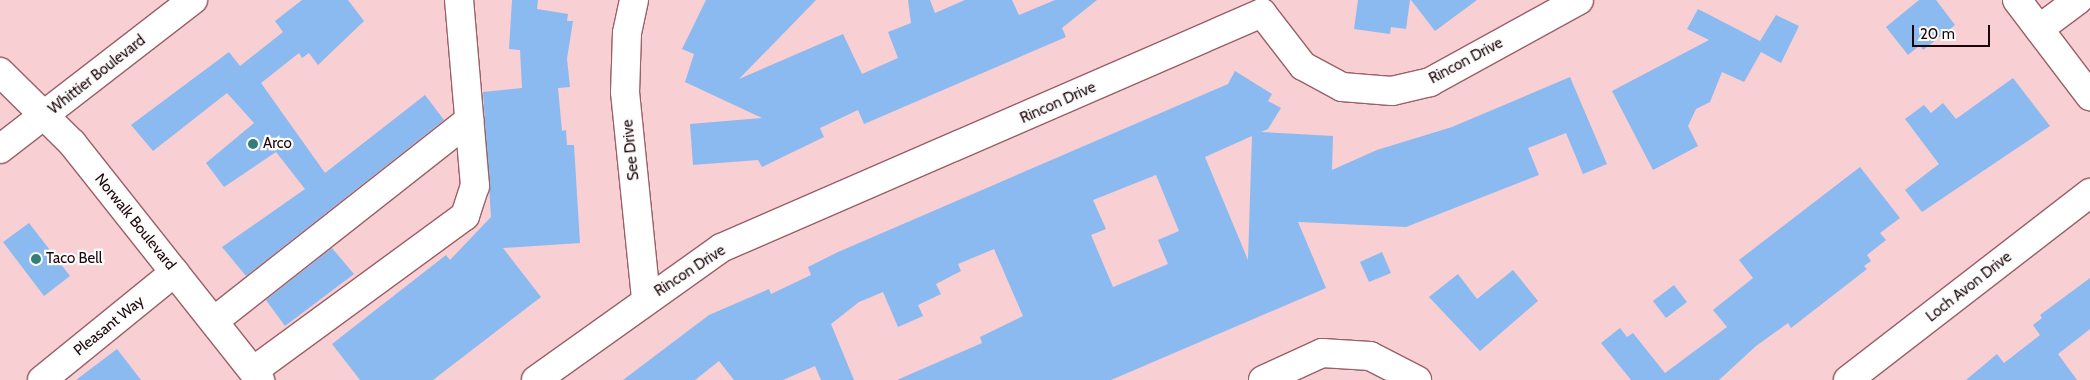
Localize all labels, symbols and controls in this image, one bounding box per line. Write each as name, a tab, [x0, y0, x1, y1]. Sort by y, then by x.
scale bar	[1915, 15, 1992, 47]
text: 20 m	[1920, 25, 1955, 43]
street label: Whittier Boulevard	[45, 32, 149, 118]
street label: Rincon Drive	[1426, 34, 1506, 88]
street label: Rincon Drive	[1017, 78, 1099, 128]
street label: See Drive	[619, 119, 643, 181]
place label: Arco	[263, 135, 292, 153]
marker: Arco	[247, 138, 259, 150]
street label: Norwalk Boulevard	[91, 170, 179, 274]
street label: Rincon Drive	[651, 241, 729, 301]
street label: Loch Avon Drive	[1923, 248, 2015, 326]
place label: Taco Bell	[46, 250, 102, 268]
marker: Taco Bell	[30, 253, 42, 265]
street label: Pleasant Way	[70, 292, 148, 360]

